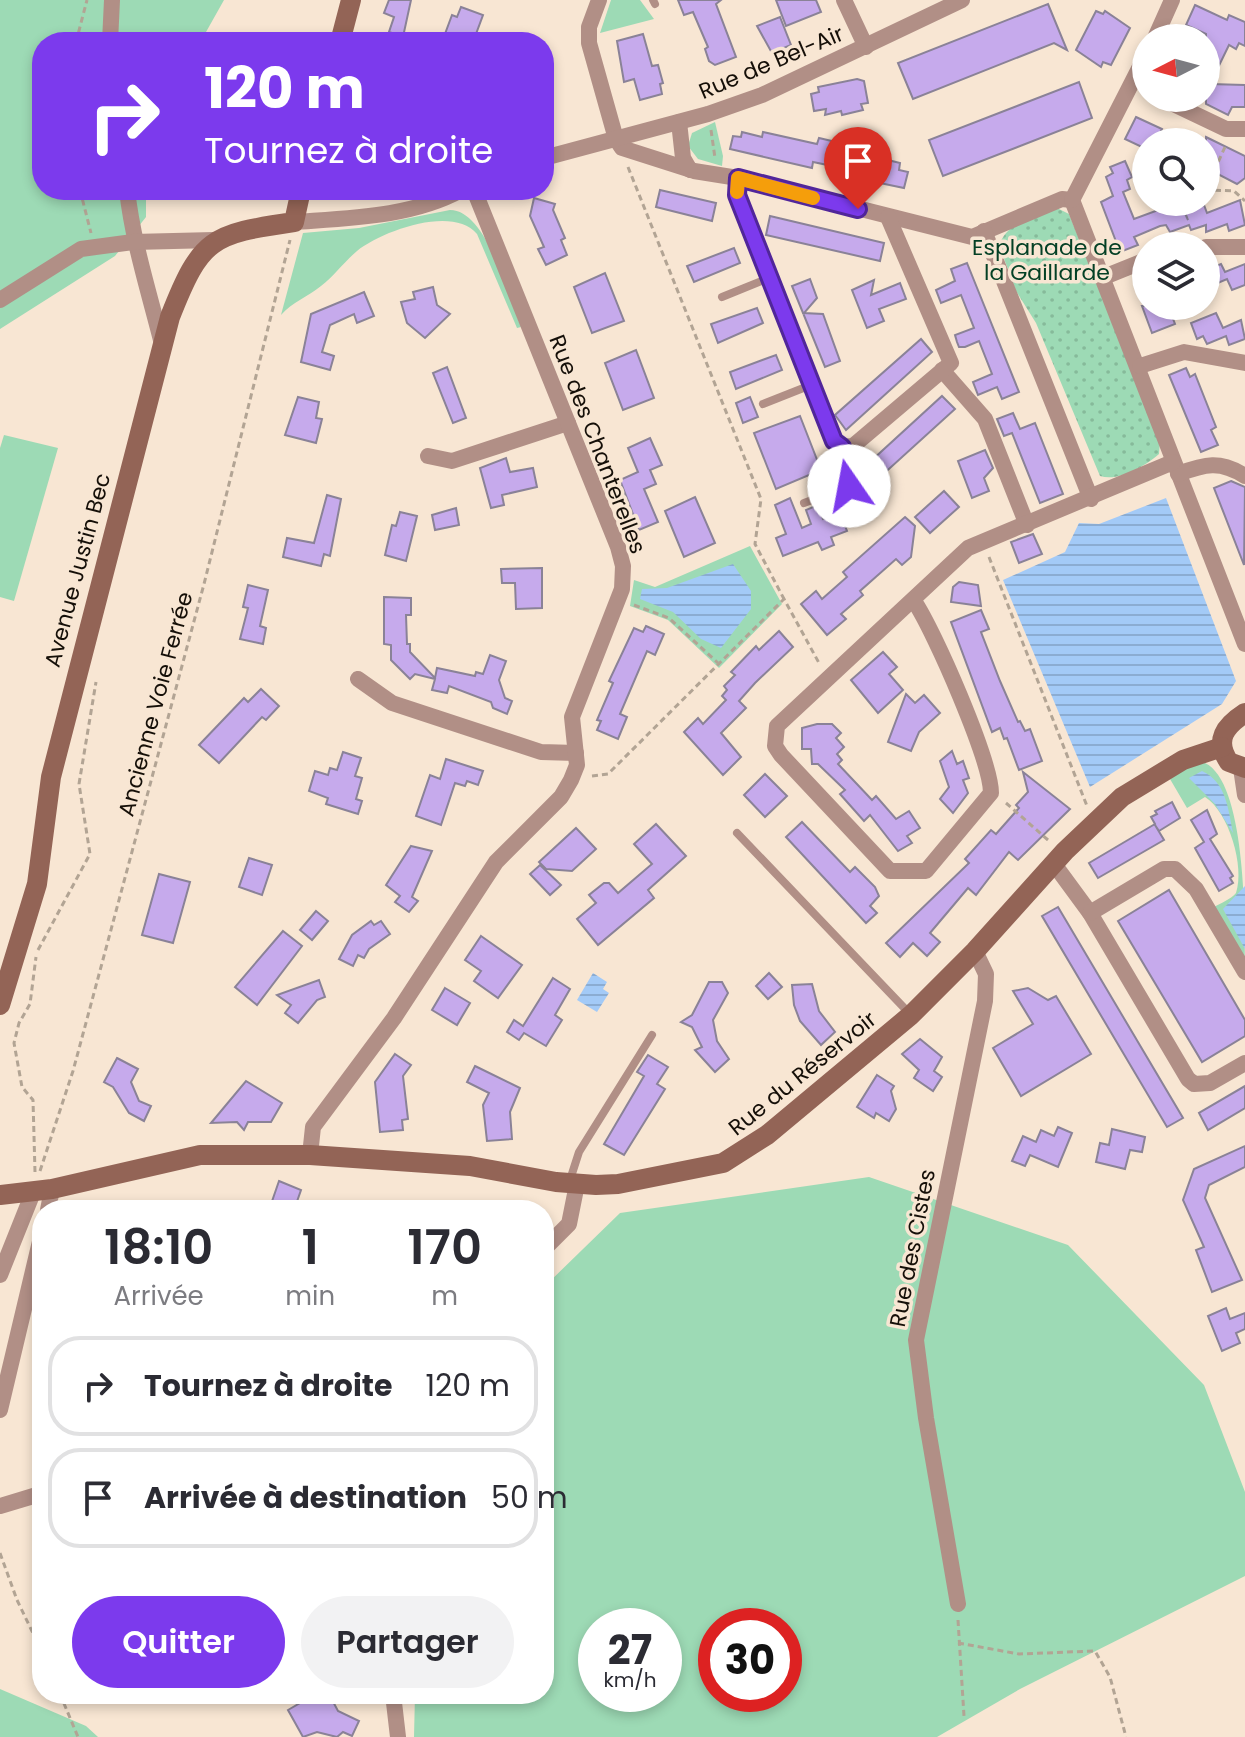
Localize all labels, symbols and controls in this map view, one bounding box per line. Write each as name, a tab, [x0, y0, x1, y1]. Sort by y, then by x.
street label: Rue de Bel-Air	[694, 18, 848, 107]
north arrow	[1132, 24, 1220, 112]
map controls	[1132, 24, 1220, 320]
text: 120 m	[204, 49, 365, 128]
icon: right	[72, 64, 176, 168]
text: Tournez à droite	[204, 125, 493, 176]
pin	[824, 127, 892, 209]
button: search	[1132, 128, 1220, 216]
icon: arrive	[836, 139, 880, 183]
park label: Esplanade de la Gaillarde	[972, 232, 1122, 288]
button: layers	[1132, 232, 1220, 320]
street label: Rue des Chanterelles	[541, 330, 654, 558]
position arrow	[807, 444, 891, 528]
street label: Avenue Justin Bec	[37, 470, 118, 671]
street label: Ancienne Voie Ferrée	[111, 588, 200, 820]
street label: Rue du Réservoir	[722, 1004, 883, 1143]
street label: Rue des Cistes	[882, 1167, 943, 1330]
text: 18:10	[104, 1214, 213, 1281]
text: 1	[302, 1214, 319, 1281]
text: 170	[407, 1214, 482, 1281]
text: Arrivée	[114, 1278, 204, 1314]
text: min	[285, 1278, 335, 1314]
text: m	[431, 1278, 458, 1314]
icon: right	[76, 1364, 120, 1408]
text: Tournez à droite	[144, 1364, 392, 1407]
text: 120 m	[425, 1364, 510, 1407]
icon: arrive	[76, 1476, 120, 1520]
text: Arrivée à destination	[144, 1476, 467, 1519]
text: 50 m	[491, 1476, 568, 1519]
button: Quitter	[72, 1596, 285, 1688]
button: Partager	[301, 1596, 514, 1688]
speed limit sign: 30	[698, 1608, 802, 1712]
text: 27	[608, 1622, 652, 1678]
text: km/h	[603, 1666, 657, 1694]

